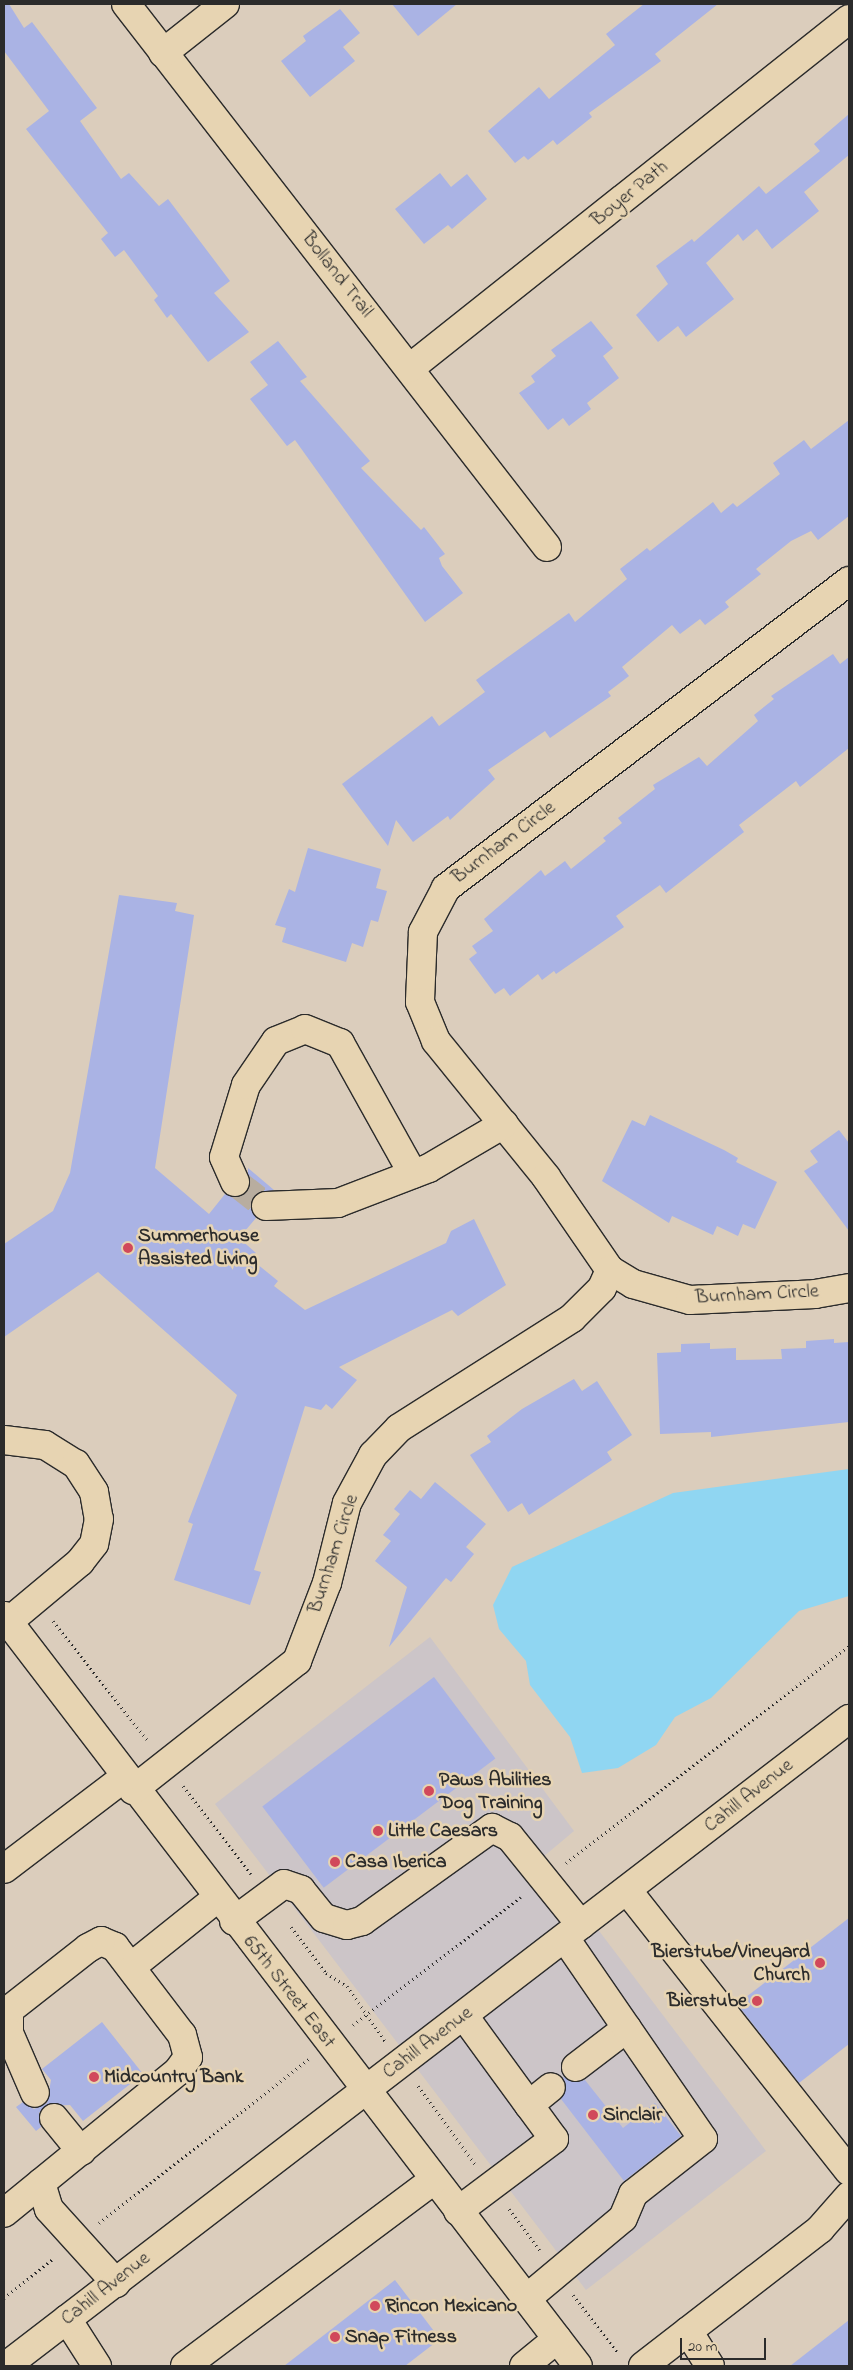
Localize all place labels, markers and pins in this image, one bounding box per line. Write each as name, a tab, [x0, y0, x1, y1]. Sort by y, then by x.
place label: Summerhouse Assisted Living	[138, 1224, 259, 1271]
marker: Summerhouse Assisted Living	[122, 1242, 134, 1254]
place label: Paws Abilities Dog Training	[439, 1768, 551, 1815]
marker: Paws Abilities Dog Training	[423, 1785, 435, 1797]
place label: Little Caesars	[388, 1819, 498, 1843]
marker: Little Caesars	[372, 1825, 384, 1837]
place label: Casa Iberica	[345, 1850, 446, 1874]
marker: Casa Iberica	[329, 1856, 341, 1868]
place label: Bierstube/Vineyard Church	[652, 1940, 810, 1987]
marker: Bierstube/Vineyard Church	[814, 1957, 826, 1969]
place label: Bierstube	[667, 1989, 747, 2013]
marker: Bierstube	[751, 1995, 763, 2007]
place label: Midcountry Bank	[104, 2065, 243, 2089]
marker: Midcountry Bank	[88, 2071, 100, 2083]
place label: Sinclair	[603, 2103, 662, 2127]
marker: Sinclair	[587, 2109, 599, 2121]
place label: Rincon Mexicano	[385, 2294, 517, 2318]
marker: Rincon Mexicano	[369, 2300, 381, 2312]
place label: Snap Fitness	[345, 2325, 457, 2349]
marker: Snap Fitness	[329, 2331, 341, 2343]

